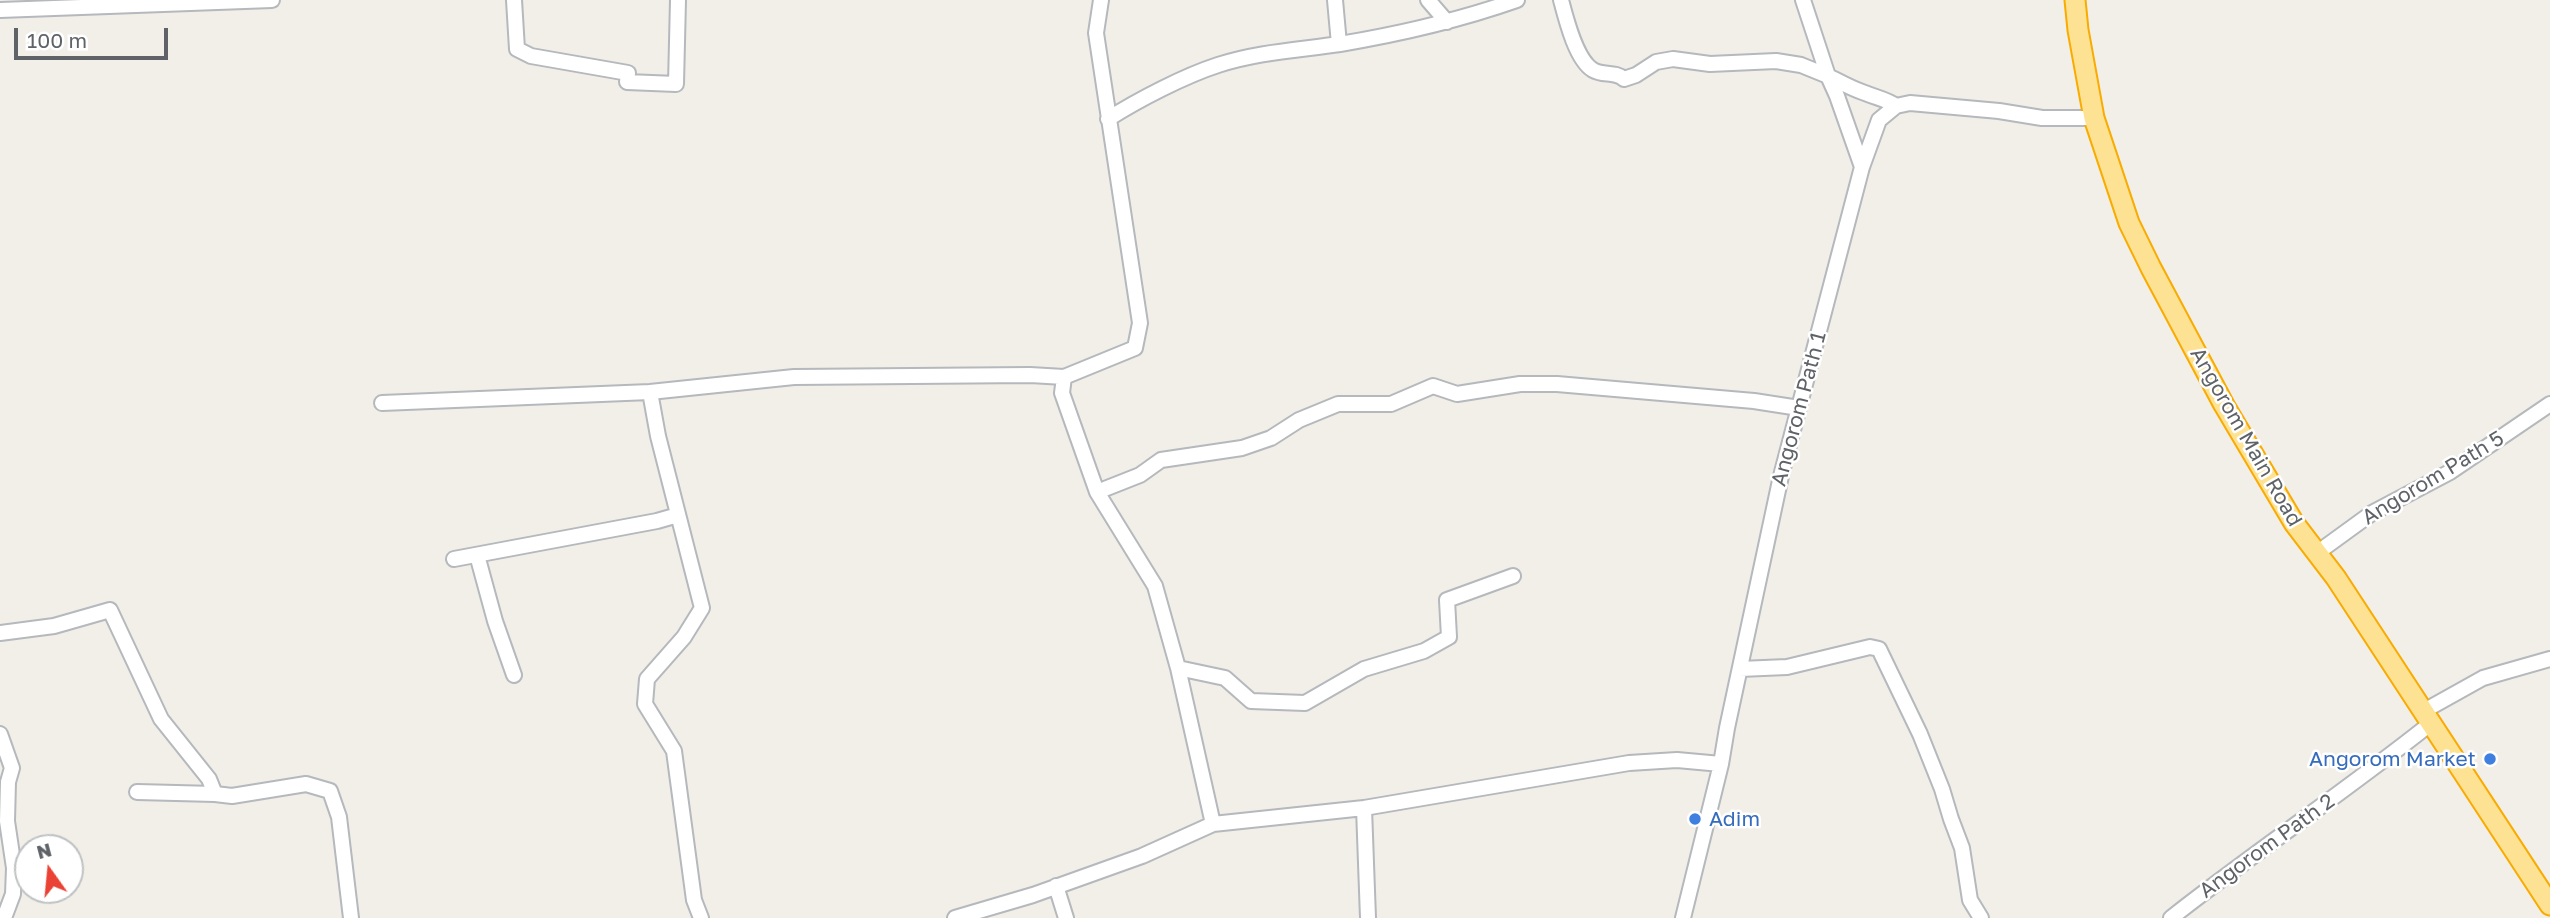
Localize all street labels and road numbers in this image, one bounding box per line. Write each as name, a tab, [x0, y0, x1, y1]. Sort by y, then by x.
street label: Angorom Path 1	[1766, 329, 1832, 489]
street label: Angorom Main Road	[2185, 343, 2307, 531]
street label: Angorom Path 5	[2358, 426, 2508, 530]
street label: Angorom Path 2	[2195, 789, 2339, 903]

